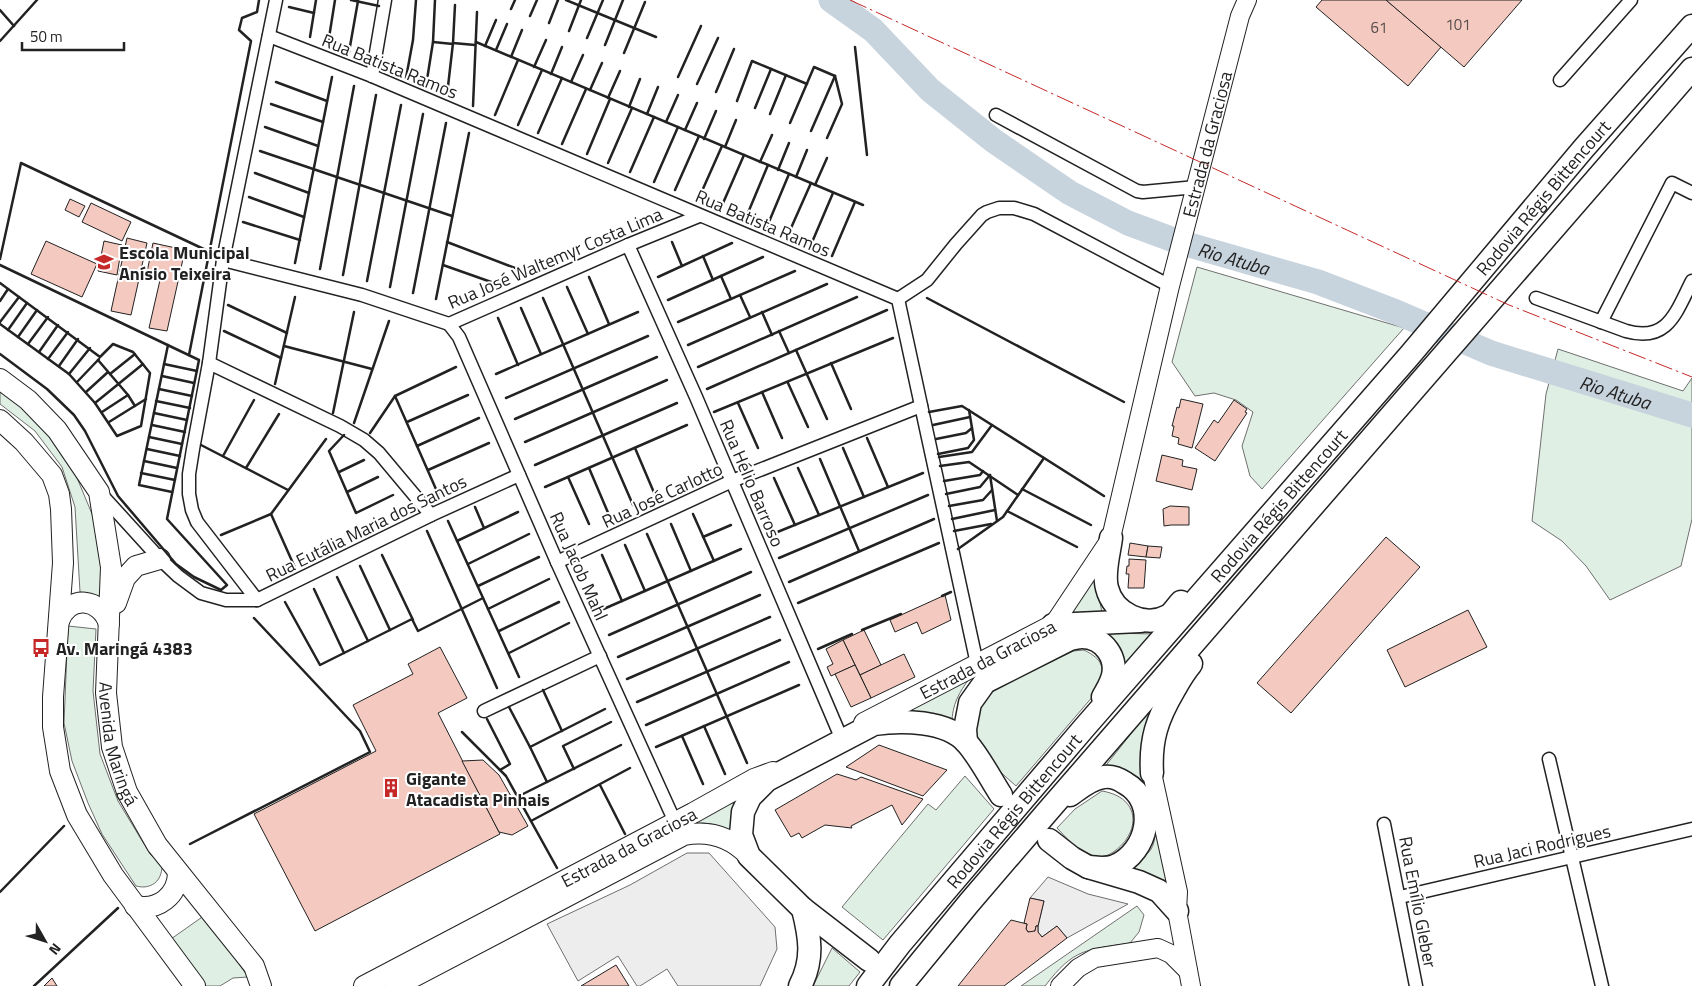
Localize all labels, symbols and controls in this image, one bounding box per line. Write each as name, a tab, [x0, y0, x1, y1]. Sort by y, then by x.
house number: 101	[1445, 13, 1471, 36]
house number: 61	[1371, 16, 1387, 39]
scale bar	[22, 20, 125, 52]
text: 50 m	[30, 25, 63, 48]
street label: Rua Batista Ramos	[318, 26, 462, 106]
street label: Estrada da Graciosa	[1175, 68, 1239, 220]
street label: Rodovia Régis Bittencourt	[1469, 113, 1617, 281]
street label: Rua Batista Ramos	[691, 182, 835, 264]
street label: Rua José Waltemyr Costa Lima	[443, 200, 667, 316]
water label: Rio Atuba	[1195, 234, 1274, 282]
place label: Escola Municipal Anísio Teixeira	[119, 239, 250, 287]
school or university icon: Escola Municipal Anísio Teixeira	[93, 251, 115, 273]
water label: Rio Atuba	[1576, 367, 1656, 416]
street label: Rua Hélio Barroso	[713, 415, 791, 551]
street label: Rodovia Régis Bittencourt	[1204, 422, 1354, 588]
street label: Rua José Carlotto	[597, 455, 727, 535]
street label: Rua Eutália Maria dos Santos	[261, 468, 471, 588]
street label: Rua Jacob Mahl	[543, 507, 615, 625]
street label: Estrada da Graciosa	[915, 612, 1060, 706]
place label: Av. Maringá 4383	[56, 635, 193, 662]
bus stop icon: Av. Maringá 4383	[30, 637, 52, 659]
street label: Avenida Maringá	[93, 682, 146, 811]
street label: Rodovia Régis Bittencourt	[940, 727, 1088, 894]
place label: Gigante Atacadista Pinhais	[406, 765, 550, 813]
building icon: Gigante Atacadista Pinhais	[380, 777, 402, 799]
street label: Estrada da Graciosa	[556, 800, 701, 894]
street label: Rua Jaci Rodrigues	[1471, 817, 1613, 875]
street label: Rua Emílio Gleber	[1392, 834, 1444, 970]
north arrow	[20, 916, 70, 966]
text: N	[44, 939, 67, 960]

